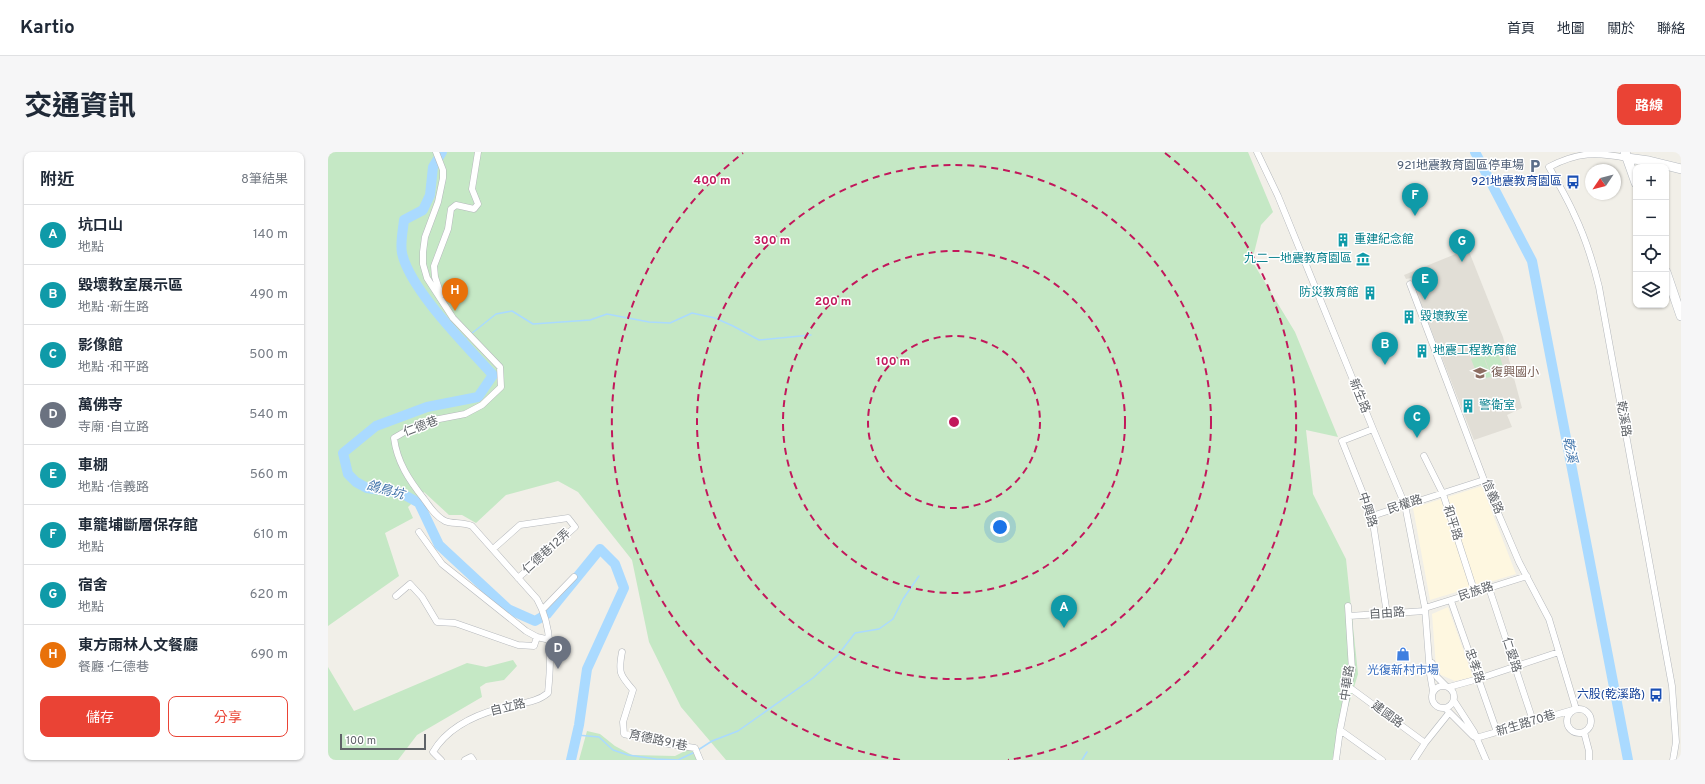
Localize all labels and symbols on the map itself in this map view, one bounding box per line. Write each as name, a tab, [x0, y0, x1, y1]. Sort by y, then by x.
place label: 921地震教育園區停車場	[1397, 158, 1524, 174]
parking icon: 921地震教育園區停車場	[1527, 158, 1543, 174]
north arrow	[1585, 164, 1621, 200]
text: 400 m	[693, 173, 731, 189]
place label: 921地震教育園區	[1471, 174, 1562, 190]
bus stop icon: 921地震教育園區	[1565, 174, 1581, 190]
pin: F	[1402, 183, 1428, 216]
pin: G	[1449, 229, 1475, 262]
building icon: 重建紀念館	[1335, 232, 1351, 248]
place label: 重建紀念館	[1354, 232, 1414, 248]
text: 300 m	[754, 233, 790, 249]
place label: 九二一地震教育園區	[1244, 251, 1352, 267]
museum icon: 九二一地震教育園區	[1355, 251, 1371, 267]
pin: E	[1412, 267, 1438, 300]
pin: H	[442, 278, 468, 311]
place label: 防災教育館	[1299, 285, 1359, 301]
building icon: 防災教育館	[1362, 285, 1378, 301]
text: 200 m	[815, 294, 851, 310]
building icon: 毀壞教室	[1401, 309, 1417, 325]
place label: 毀壞教室	[1420, 309, 1468, 325]
pin: B	[1372, 332, 1398, 365]
building icon: 地震工程教育館	[1414, 343, 1430, 359]
place label: 地震工程教育館	[1433, 343, 1517, 359]
text: 100 m	[876, 354, 910, 370]
school or university icon: 復興國小	[1472, 365, 1488, 381]
place label: 復興國小	[1491, 365, 1539, 381]
street label: 新生路	[1345, 376, 1373, 416]
building icon: 警衛室	[1460, 398, 1476, 414]
place label: 警衛室	[1479, 398, 1515, 414]
street label: 乾溪路	[1612, 400, 1634, 438]
pin: C	[1404, 405, 1430, 438]
street label: 仁德巷	[401, 413, 441, 441]
centre of rings	[947, 415, 961, 429]
water label: 乾溪	[1559, 436, 1580, 466]
water label: 鴿鳥坑	[364, 477, 408, 504]
street label: 信義路	[1478, 477, 1506, 517]
street label: 中興路	[1354, 490, 1380, 530]
street label: 民權路	[1385, 492, 1425, 518]
street label: 和平路	[1439, 503, 1465, 543]
your location	[990, 517, 1010, 537]
street label: 仁德巷12弄	[519, 526, 575, 578]
street label: 民族路	[1456, 579, 1496, 605]
pin: A	[1051, 595, 1077, 628]
street label: 自由路	[1368, 605, 1406, 623]
street label: 仁愛路	[1498, 635, 1524, 675]
pin: D	[545, 636, 571, 669]
shop icon: 光復新村市場	[1395, 646, 1411, 662]
street label: 忠孝路	[1461, 646, 1487, 686]
place label: 光復新村市場	[1367, 663, 1439, 679]
street label: 中華路	[1338, 664, 1358, 702]
place label: 六股(乾溪路)	[1577, 687, 1645, 703]
bus stop icon: 六股(乾溪路)	[1648, 687, 1664, 703]
street label: 自立路	[489, 696, 527, 720]
street label: 建國路	[1368, 698, 1406, 732]
street label: 新生路70巷	[1494, 707, 1558, 741]
street label: 育德路91巷	[627, 727, 689, 755]
scale bar	[340, 732, 426, 751]

